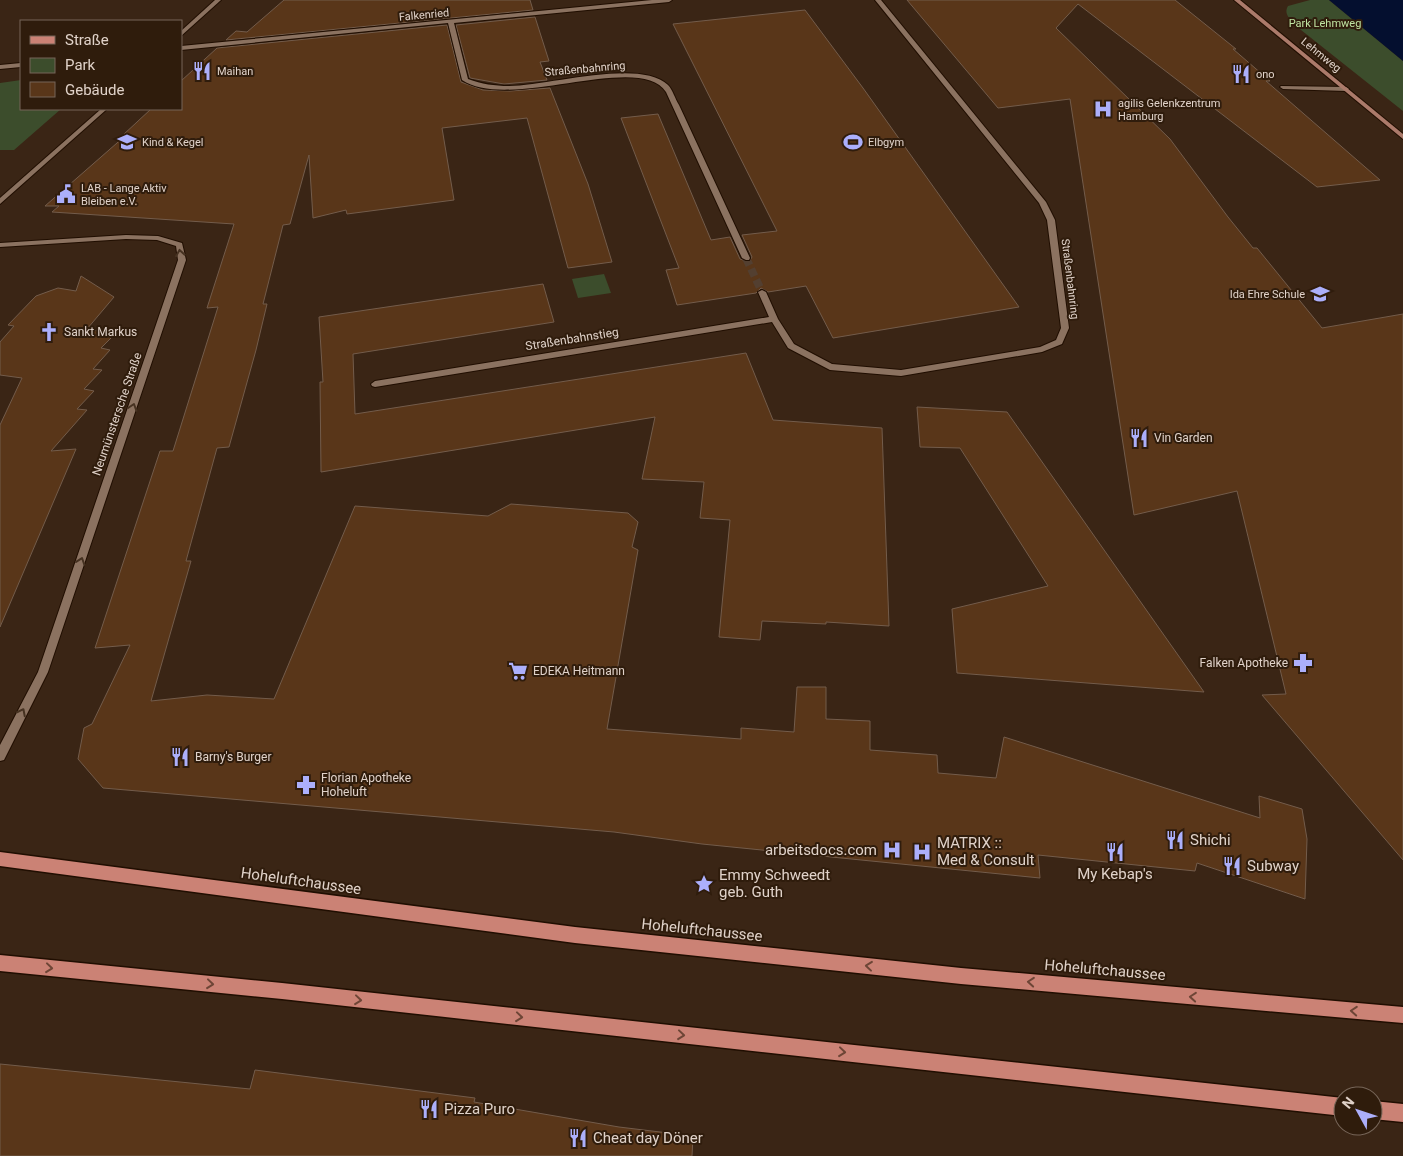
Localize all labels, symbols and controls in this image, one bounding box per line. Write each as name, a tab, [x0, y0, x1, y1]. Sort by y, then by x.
street label: Falkenried	[398, 6, 450, 24]
park label: Park Lehmweg	[1289, 17, 1361, 30]
legend	[20, 20, 182, 110]
text: Straße	[65, 31, 109, 49]
street label: Lehmweg	[1298, 35, 1344, 75]
text: Park	[65, 56, 96, 74]
street label: Straßenbahnring	[544, 59, 626, 79]
restaurant icon: Maihan	[191, 60, 213, 82]
restaurant icon: ono	[1230, 63, 1252, 85]
place label: Maihan	[217, 65, 253, 78]
place label: ono	[1256, 68, 1275, 81]
text: Gebäude	[65, 81, 124, 99]
place label: agilis Gelenkzentrum Hamburg	[1118, 97, 1220, 123]
hospital icon: agilis Gelenkzentrum Hamburg	[1092, 98, 1114, 120]
school or university icon: Kind & Kegel	[116, 131, 138, 153]
sports icon: Elbgym	[842, 131, 864, 153]
place label: Kind & Kegel	[142, 136, 203, 149]
place label: Elbgym	[868, 136, 904, 149]
place label: LAB - Lange Aktiv Bleiben e.V.	[81, 182, 167, 208]
public building icon: LAB - Lange Aktiv Bleiben e.V.	[55, 183, 77, 205]
street label: Straßenbahnring	[1059, 238, 1081, 320]
one-way arrow	[175, 248, 186, 256]
school or university icon: Ida Ehre Schule	[1309, 283, 1331, 305]
place label: Ida Ehre Schule	[1230, 288, 1305, 301]
church icon: Sankt Markus	[38, 321, 60, 343]
place label: Sankt Markus	[64, 325, 137, 339]
street label: Straßenbahnstieg	[524, 325, 620, 353]
street label: Neumünstersche Straße	[89, 351, 145, 477]
one-way arrow	[127, 404, 137, 412]
restaurant icon: Vin Garden	[1128, 427, 1150, 449]
place label: Vin Garden	[1154, 431, 1213, 445]
one-way arrow	[75, 557, 85, 566]
pharmacy icon: Falken Apotheke	[1292, 652, 1314, 674]
place label: Falken Apotheke	[1200, 656, 1288, 670]
supermarket icon: EDEKA Heitmann	[507, 660, 529, 682]
place label: EDEKA Heitmann	[533, 664, 625, 678]
one-way arrow	[16, 709, 26, 718]
restaurant icon: Barny's Burger	[169, 746, 191, 768]
place label: Barny's Burger	[195, 750, 271, 764]
place label: Florian Apotheke Hoheluft	[321, 771, 411, 799]
pharmacy icon: Florian Apotheke Hoheluft	[295, 774, 317, 796]
restaurant icon: Shichi	[1164, 829, 1186, 851]
place label: Shichi	[1190, 831, 1231, 849]
place label: MATRIX :: Med & Consult	[937, 834, 1035, 869]
hospital icon: arbeitsdocs.com	[881, 839, 903, 861]
place label: arbeitsdocs.com	[765, 841, 877, 859]
hospital icon: MATRIX :: Med & Consult	[911, 841, 933, 863]
restaurant icon: My Kebap's	[1104, 841, 1126, 863]
restaurant icon: Subway	[1221, 855, 1243, 877]
place label: Subway	[1247, 857, 1299, 875]
street label: Hoheluftchaussee	[240, 864, 362, 898]
place label: My Kebap's	[1077, 865, 1153, 883]
place label: Emmy Schweedt geb. Guth	[719, 866, 830, 901]
place icon: Emmy Schweedt geb. Guth	[693, 873, 715, 895]
street label: Hoheluftchaussee	[641, 915, 763, 945]
street label: Hoheluftchaussee	[1044, 956, 1166, 984]
one-way arrow	[865, 961, 873, 972]
one-way arrow	[45, 962, 53, 973]
one-way arrow	[1026, 977, 1034, 988]
one-way arrow	[206, 978, 214, 989]
one-way arrow	[1188, 992, 1196, 1003]
one-way arrow	[354, 994, 362, 1005]
one-way arrow	[1350, 1006, 1358, 1017]
one-way arrow	[516, 1011, 524, 1022]
one-way arrow	[677, 1029, 685, 1040]
one-way arrow	[839, 1046, 847, 1057]
north arrow	[1333, 1086, 1383, 1136]
text: N	[1339, 1094, 1357, 1112]
restaurant icon: Pizza Puro	[418, 1098, 440, 1120]
place label: Pizza Puro	[444, 1100, 515, 1118]
restaurant icon: Cheat day Döner	[567, 1127, 589, 1149]
place label: Cheat day Döner	[593, 1129, 703, 1147]

